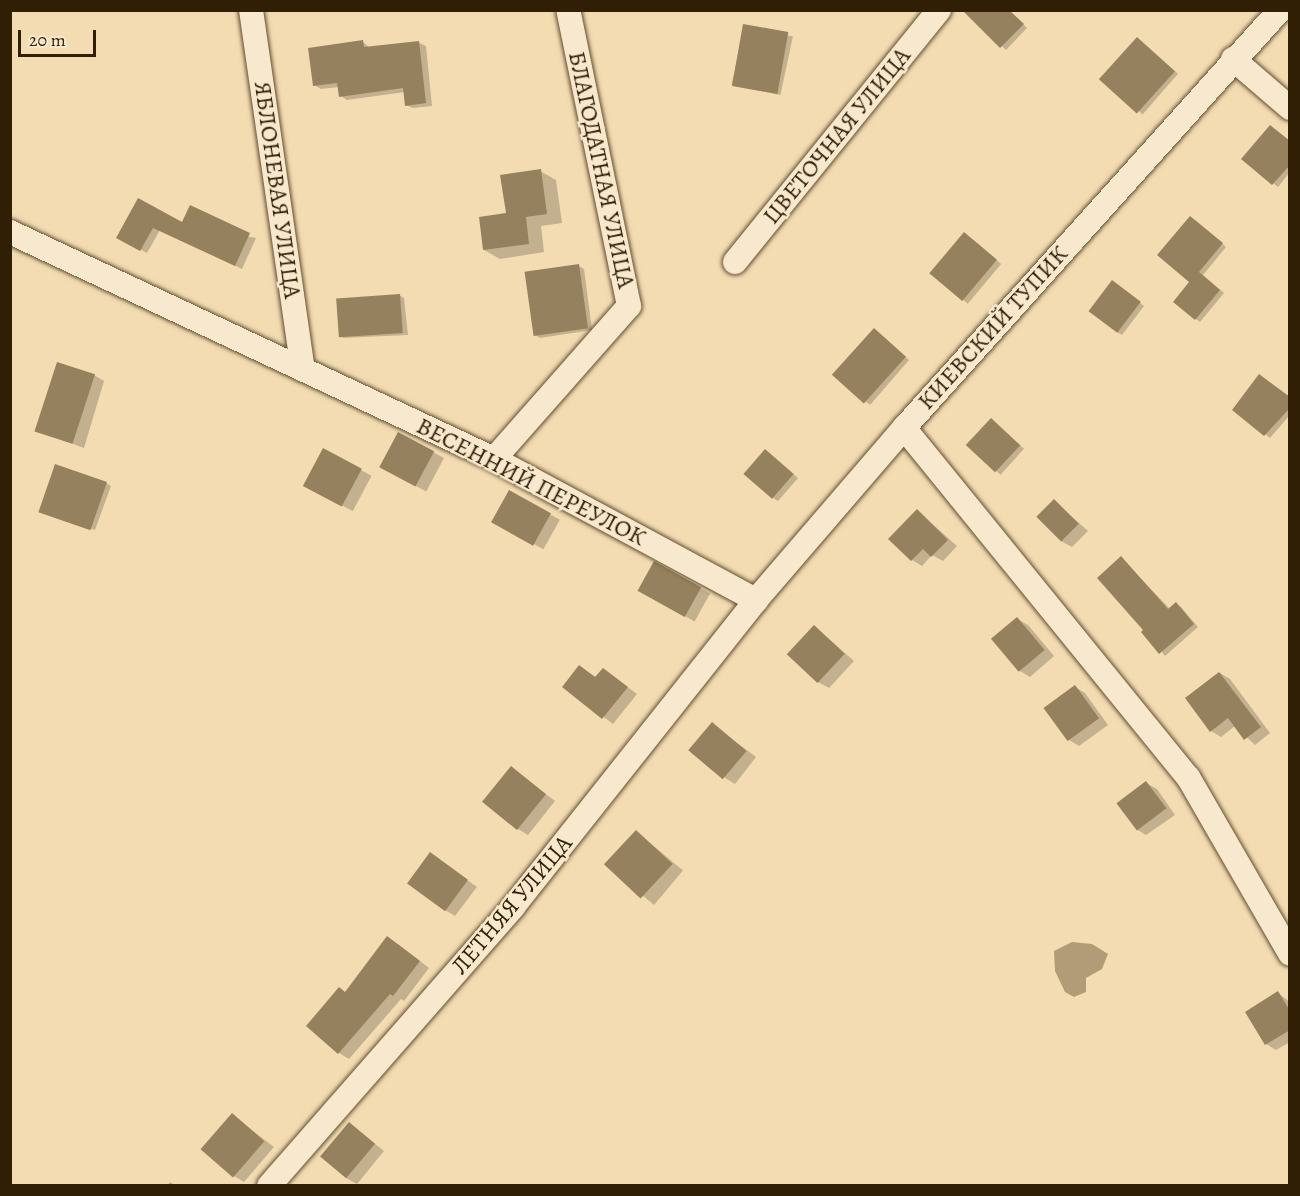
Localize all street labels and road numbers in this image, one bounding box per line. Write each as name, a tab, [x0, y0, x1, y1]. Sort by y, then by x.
street label: ЦВЕТОЧНАЯ УЛИЦА	[757, 42, 917, 230]
street label: БЛАГОДАТНАЯ УЛИЦА	[562, 49, 640, 291]
street label: ЯБЛОНЕВАЯ УЛИЦА	[247, 80, 307, 300]
street label: КИЕВСКИЙ ТУПИК	[912, 240, 1074, 416]
street label: ВЕСЕННИЙ ПЕРЕУЛОК	[412, 412, 650, 552]
street label: ЛЕТНЯЯ УЛИЦА	[445, 830, 579, 980]

